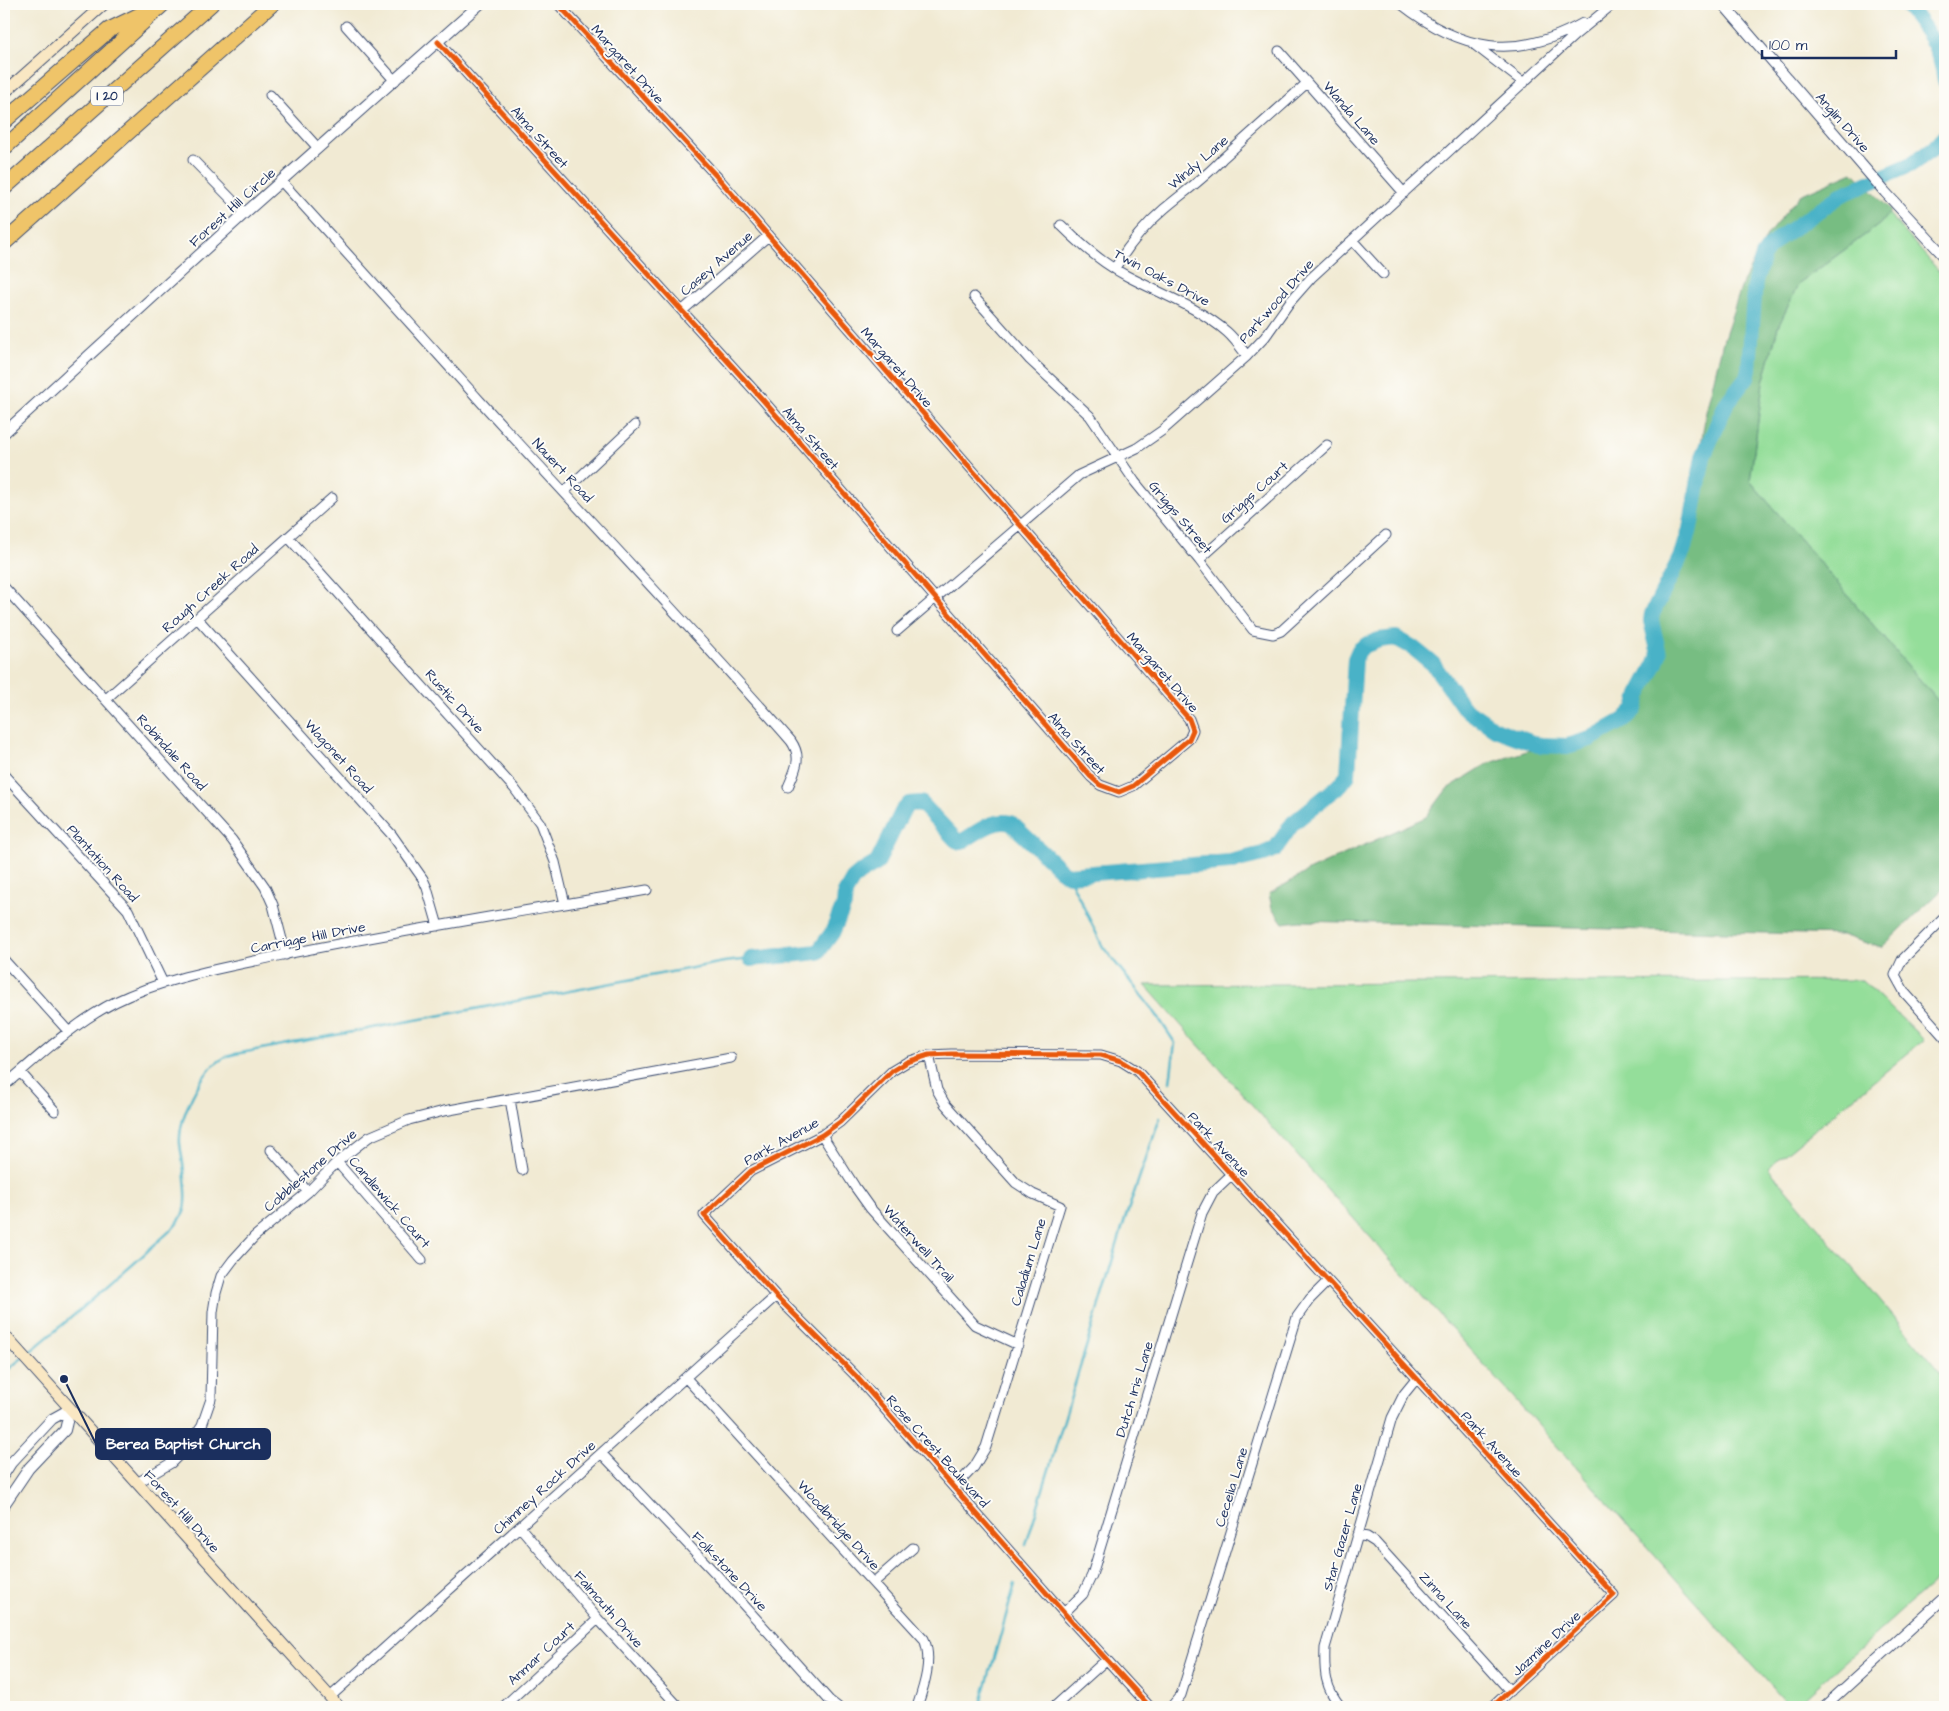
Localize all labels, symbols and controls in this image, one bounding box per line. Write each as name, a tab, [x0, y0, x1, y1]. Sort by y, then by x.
street label: Margaret Drive	[586, 20, 669, 109]
scale bar	[1762, 28, 1895, 60]
text: 100 m	[1769, 35, 1808, 56]
street label: Wanda Lane	[1318, 77, 1385, 150]
road number: I 20	[91, 86, 123, 105]
street label: Anglin Drive	[1810, 88, 1874, 157]
street label: Alma Street	[506, 102, 573, 174]
street label: Windy Lane	[1164, 131, 1234, 195]
street label: Forest Hill Circle	[185, 163, 281, 252]
street label: Casey Avenue	[676, 226, 758, 301]
street label: Twin Oaks Drive	[1110, 244, 1214, 312]
street label: Parkwood Drive	[1234, 255, 1319, 348]
street label: Margaret Drive	[856, 323, 937, 413]
street label: Alma Street	[777, 403, 844, 475]
street label: Nauert Road	[527, 434, 597, 507]
street label: Griggs Court	[1216, 457, 1293, 529]
street label: Griggs Street	[1144, 477, 1217, 559]
street label: Rough Creek Road	[158, 540, 263, 638]
street label: Margaret Drive	[1122, 628, 1203, 718]
street label: Rustic Drive	[420, 665, 489, 738]
street label: Alma Street	[1043, 708, 1110, 780]
street label: Robindale Road	[131, 710, 211, 795]
street label: Wagonet Road	[300, 715, 377, 798]
street label: Plantation Road	[62, 820, 143, 907]
street label: Carriage Hill Drive	[249, 917, 368, 959]
street label: Park Avenue	[1182, 1107, 1254, 1182]
street label: Park Avenue	[740, 1113, 823, 1171]
street label: Cobblestone Drive	[260, 1124, 362, 1217]
street label: Candlewick Court	[344, 1152, 435, 1253]
street label: Waterwell Trail	[878, 1201, 958, 1287]
street label: Caladium Lane	[1006, 1216, 1052, 1309]
street label: Dutch Iris Lane	[1111, 1339, 1159, 1440]
street label: Rose Crest Boulevard	[881, 1391, 993, 1512]
street label: Park Avenue	[1456, 1407, 1527, 1483]
callout: Berea Baptist Church	[96, 1429, 270, 1459]
text: Berea Baptist Church	[106, 1434, 261, 1455]
street label: Chimney Rock Drive	[489, 1436, 601, 1539]
street label: Cecelia Lane	[1210, 1445, 1254, 1530]
street label: Forest Hill Drive	[139, 1466, 224, 1558]
street label: Woodbridge Drive	[792, 1476, 884, 1575]
street label: Star Gazer Lane	[1318, 1481, 1368, 1593]
street label: Folkstone Drive	[687, 1527, 772, 1616]
street label: Falmouth Drive	[569, 1567, 648, 1653]
street label: Zinna Lane	[1414, 1568, 1477, 1634]
street label: Jazmine Drive	[1508, 1606, 1586, 1681]
street label: Anmar Court	[504, 1617, 580, 1690]

